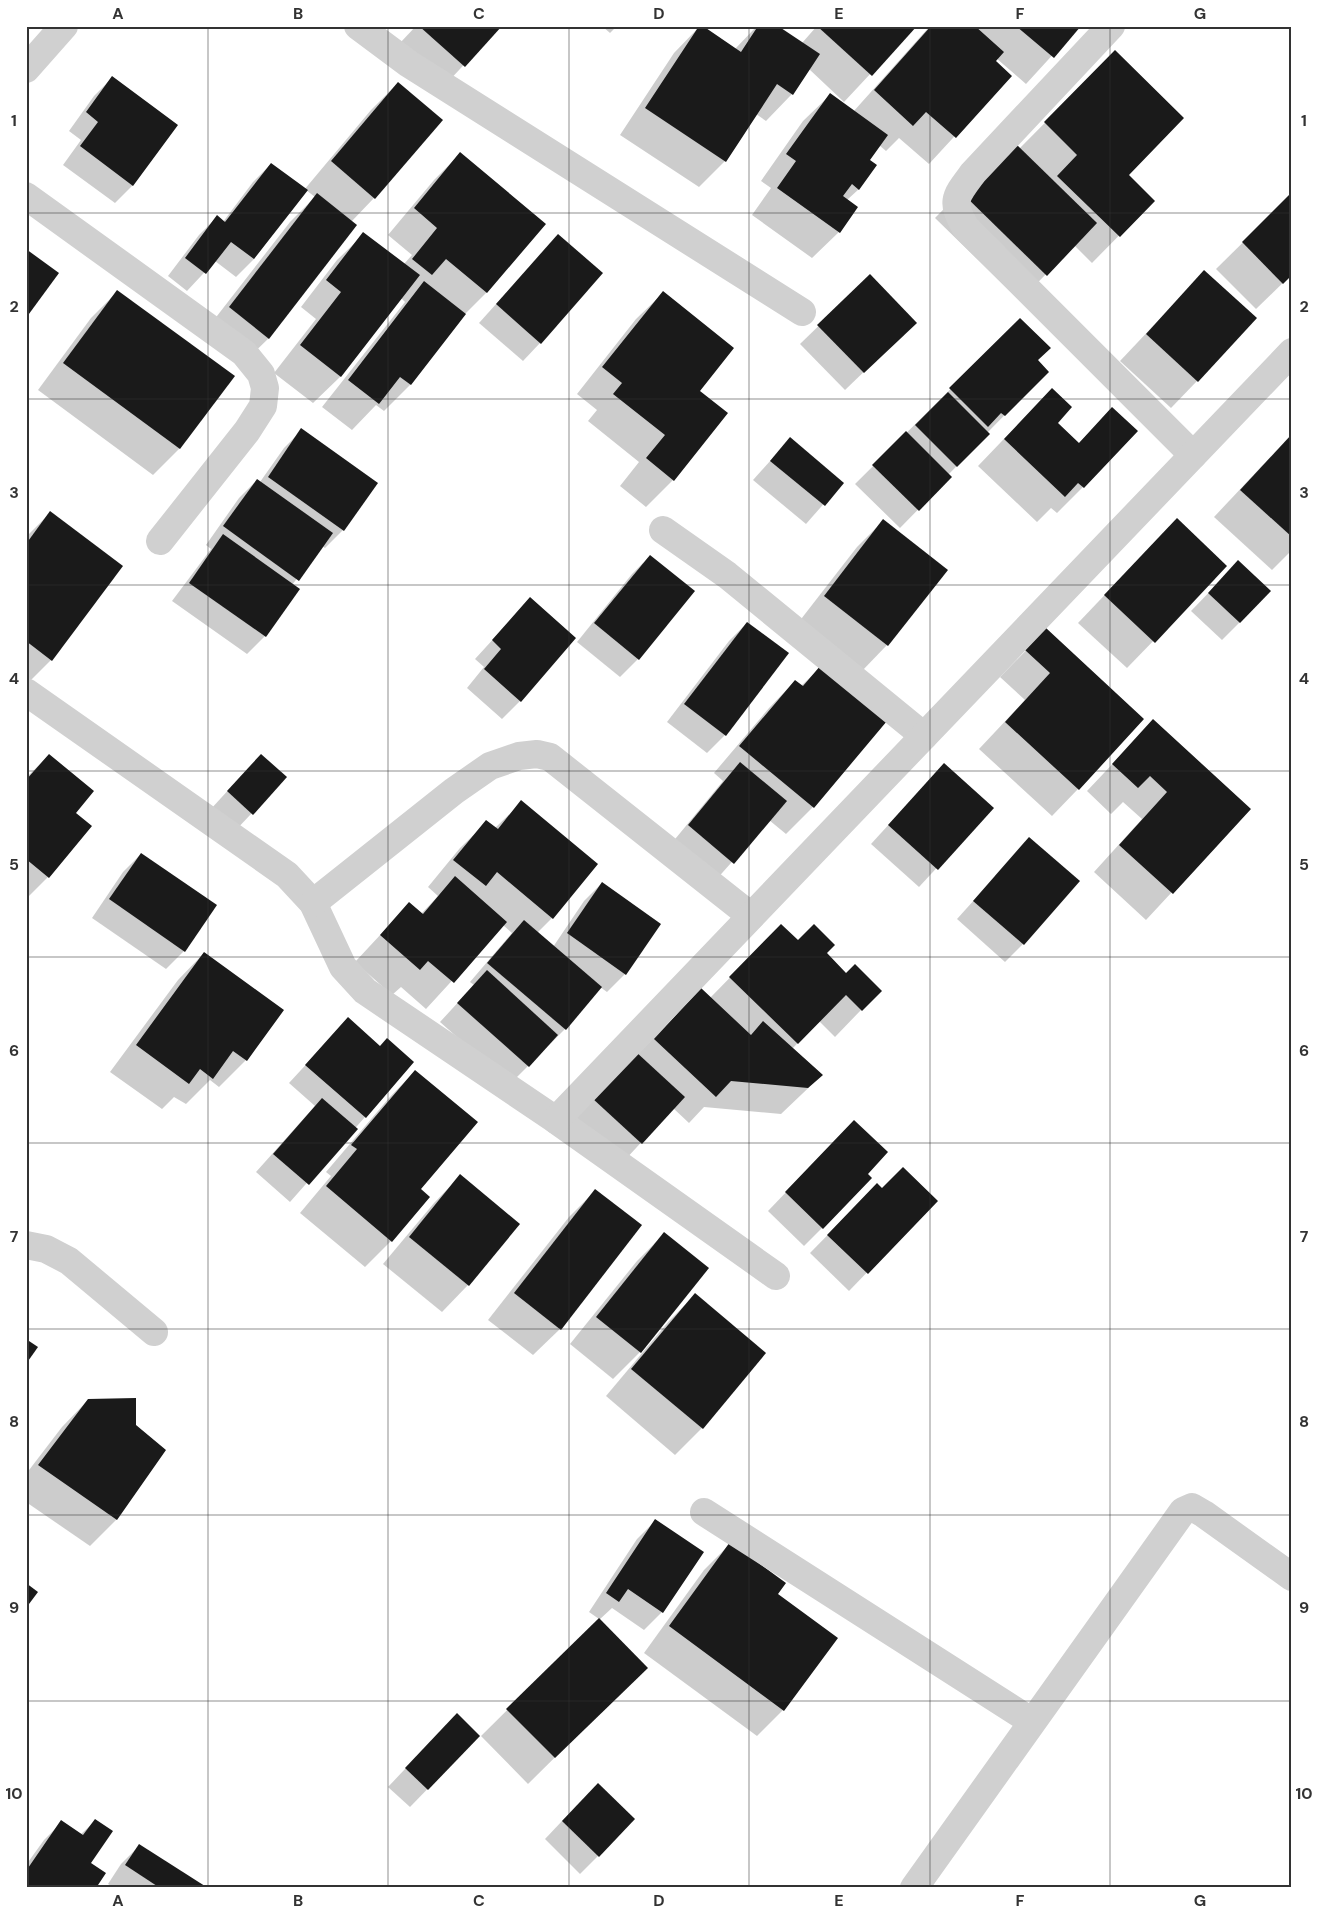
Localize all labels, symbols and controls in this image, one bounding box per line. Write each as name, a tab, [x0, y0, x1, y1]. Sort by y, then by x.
text: A	[112, 3, 124, 24]
text: B	[293, 3, 303, 24]
text: C	[473, 3, 485, 24]
text: D	[653, 3, 665, 24]
text: E	[834, 3, 844, 24]
text: F	[1016, 3, 1025, 24]
text: G	[1194, 3, 1206, 24]
text: 1	[11, 110, 17, 131]
text: 1	[1301, 110, 1307, 131]
text: 2	[9, 296, 19, 317]
text: 2	[1299, 296, 1309, 317]
text: 3	[9, 482, 19, 503]
text: 3	[1299, 482, 1309, 503]
text: 4	[9, 668, 19, 689]
text: 4	[1299, 668, 1309, 689]
text: 5	[9, 854, 19, 875]
text: 5	[1299, 854, 1309, 875]
text: 6	[9, 1040, 19, 1061]
text: 6	[1299, 1040, 1309, 1061]
text: 7	[10, 1226, 19, 1247]
text: 7	[1300, 1226, 1309, 1247]
text: 8	[9, 1411, 19, 1432]
text: 8	[1299, 1411, 1309, 1432]
text: 9	[9, 1597, 19, 1618]
text: 9	[1299, 1597, 1309, 1618]
text: 10	[5, 1783, 23, 1804]
text: 10	[1295, 1783, 1313, 1804]
text: A	[112, 1890, 124, 1911]
text: B	[293, 1890, 303, 1911]
text: C	[473, 1890, 485, 1911]
text: D	[653, 1890, 665, 1911]
text: E	[834, 1890, 844, 1911]
text: F	[1016, 1890, 1025, 1911]
text: G	[1194, 1890, 1206, 1911]

